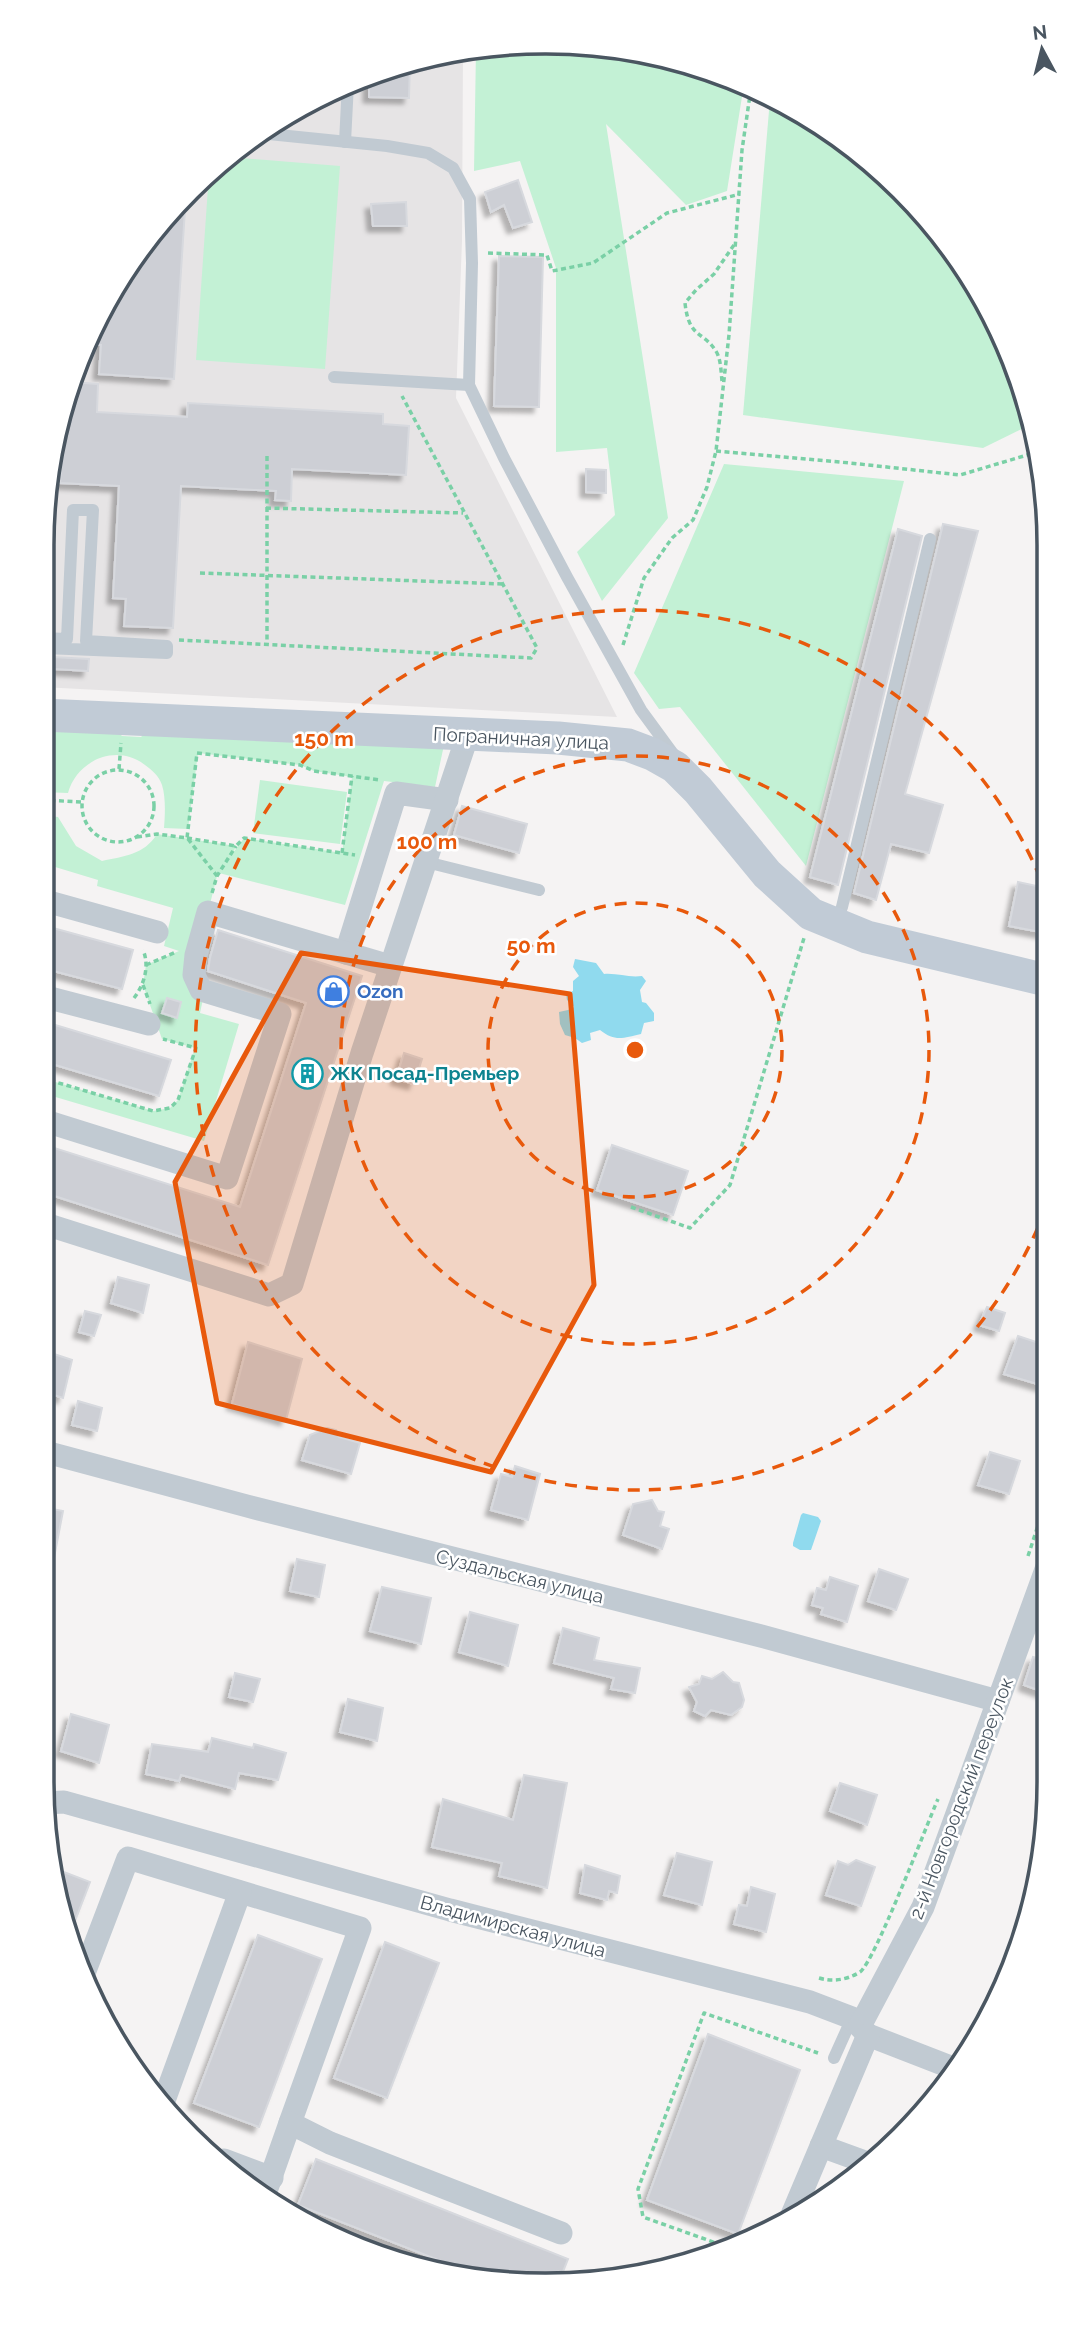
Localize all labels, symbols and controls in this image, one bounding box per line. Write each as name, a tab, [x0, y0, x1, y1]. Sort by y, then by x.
north arrow	[1007, 14, 1077, 84]
text: N	[1031, 20, 1048, 44]
street label: Пограничная улица	[432, 722, 610, 754]
text: 150 m	[294, 726, 354, 751]
text: 100 m	[397, 829, 457, 854]
text: 50 m	[506, 933, 556, 958]
shop icon: Ozon	[317, 974, 351, 1008]
place label: Ozon	[357, 980, 404, 1002]
centre of rings	[623, 1038, 647, 1062]
building icon: ЖК Посад-Премьер	[290, 1056, 324, 1090]
place label: ЖК Посад-Премьер	[330, 1062, 519, 1084]
street label: Суздальская улица	[434, 1545, 606, 1607]
street label: 2-й Новгородский переулок	[905, 1674, 1017, 1922]
street label: Владимирская улица	[418, 1891, 608, 1961]

